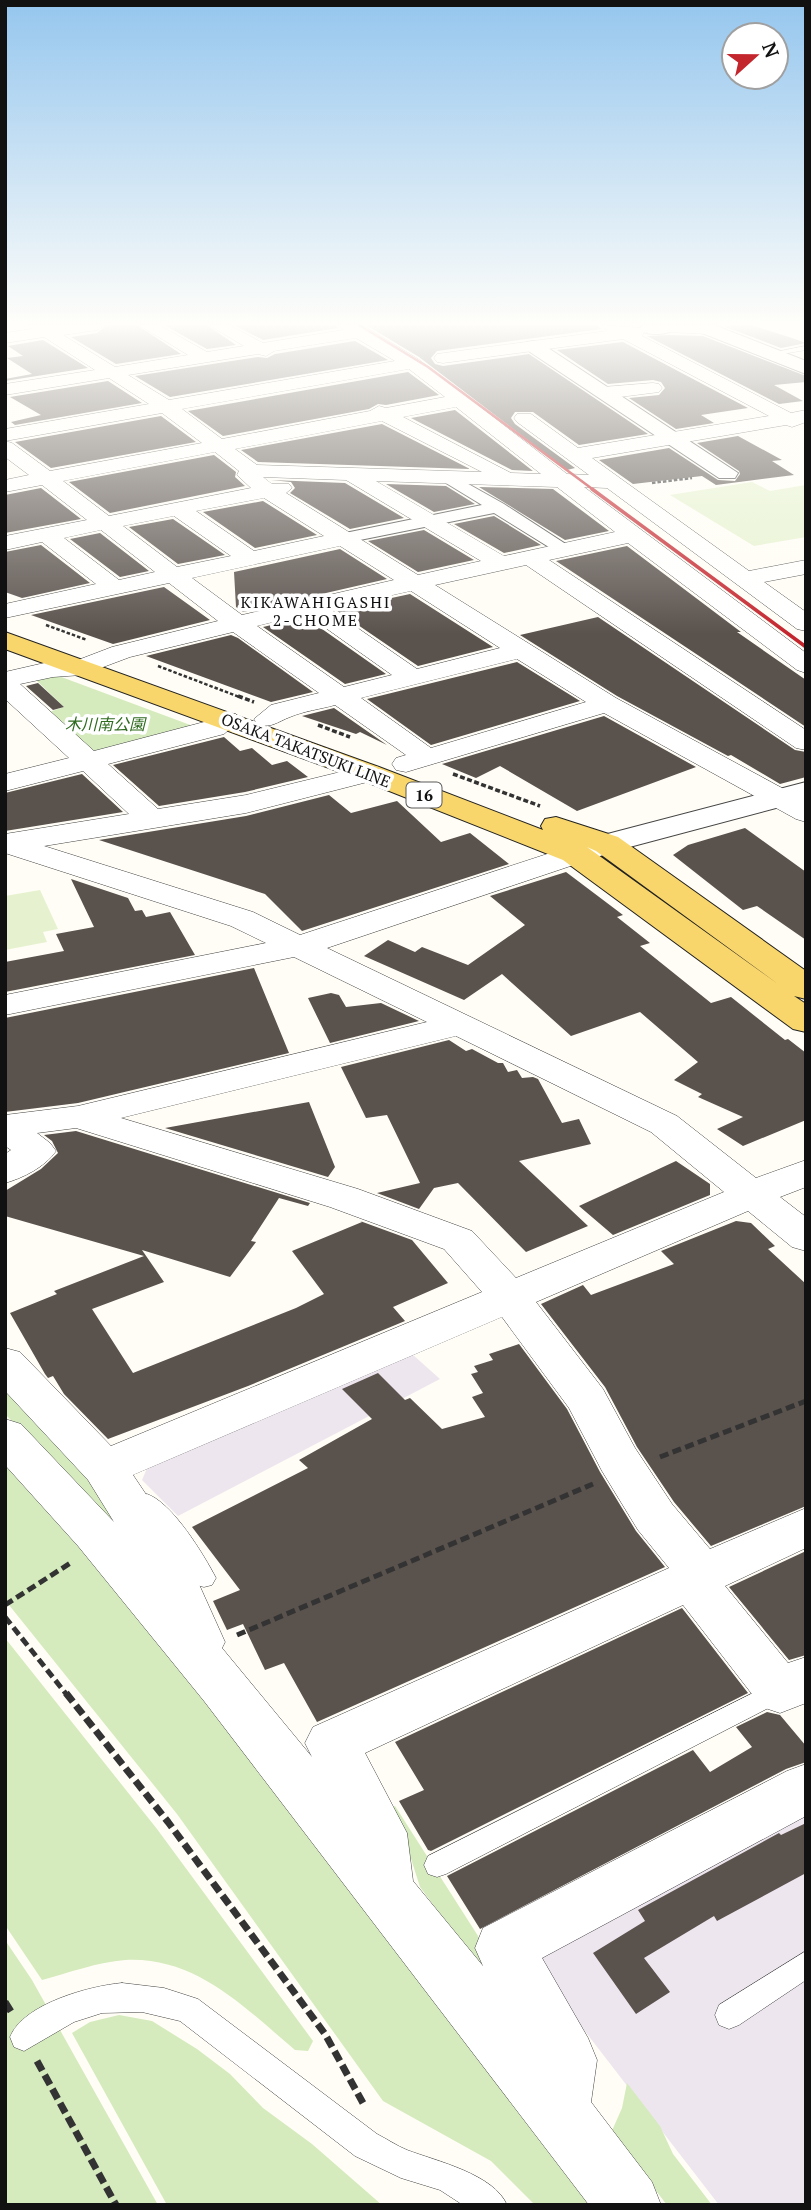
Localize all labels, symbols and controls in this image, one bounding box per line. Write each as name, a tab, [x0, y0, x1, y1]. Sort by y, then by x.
north arrow	[720, 21, 790, 91]
text: N	[757, 39, 786, 61]
district label: KIKAWAHIGASHI 2-CHOME	[241, 591, 391, 631]
street label: OSAKA TAKATSUKI LINE	[218, 708, 394, 792]
park label: 木川南公園	[65, 713, 147, 735]
road number: 16	[406, 782, 442, 808]

